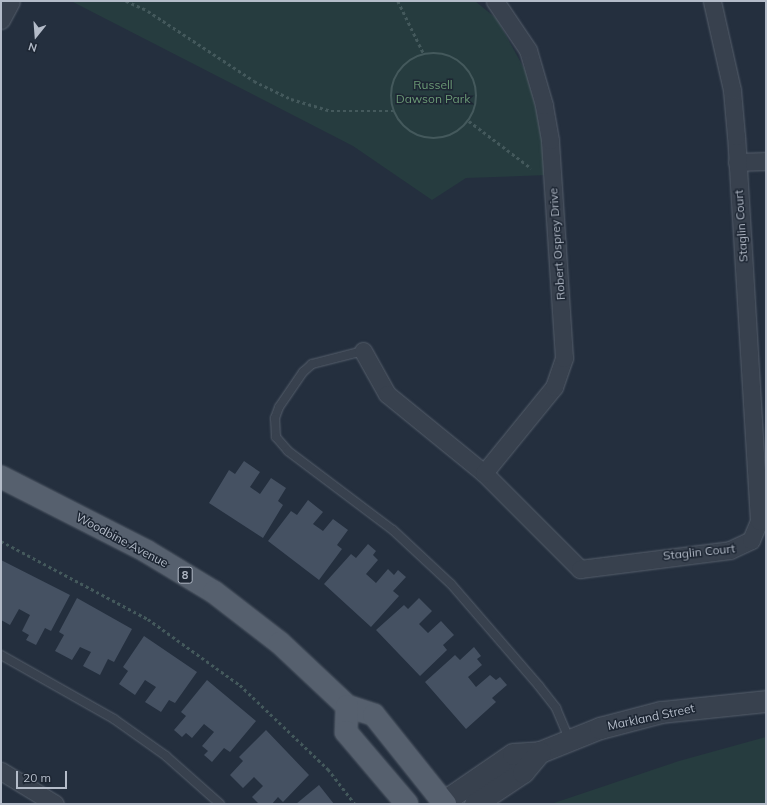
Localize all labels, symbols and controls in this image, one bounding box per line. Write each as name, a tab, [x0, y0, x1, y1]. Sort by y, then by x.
north arrow	[16, 16, 56, 56]
text: N	[26, 40, 39, 55]
park label: Russell Dawson Park	[396, 78, 470, 106]
street label: Robert Osprey Drive	[546, 187, 568, 301]
street label: Staglin Court	[731, 189, 751, 263]
street label: Woodbine Avenue	[74, 510, 170, 570]
street label: Staglin Court	[662, 541, 736, 563]
road number: 8	[177, 566, 193, 584]
street label: Markland Street	[606, 701, 696, 733]
scale bar	[18, 763, 69, 789]
text: 20 m	[23, 770, 51, 785]

